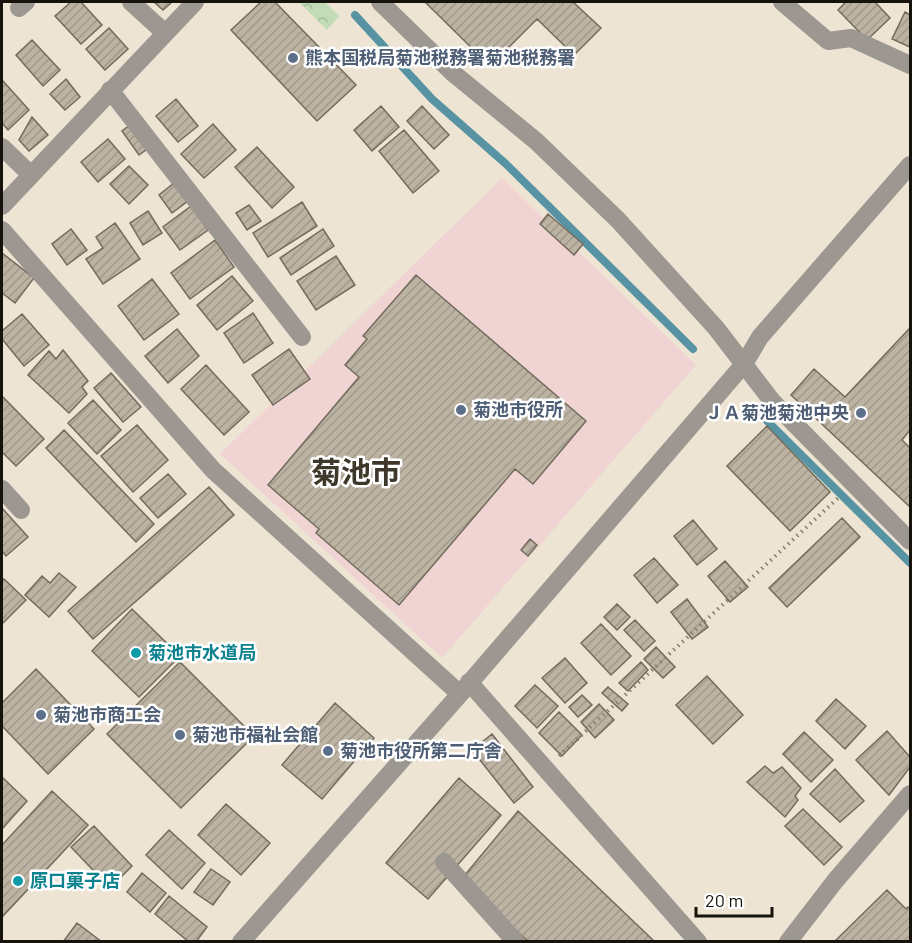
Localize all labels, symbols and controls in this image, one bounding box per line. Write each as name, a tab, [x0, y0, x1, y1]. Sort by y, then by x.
place label: 熊本国税局菊池税務署菊池税務署	[305, 46, 575, 68]
marker: 熊本国税局菊池税務署菊池税務署	[286, 51, 300, 65]
place label: 菊池市役所	[473, 398, 563, 420]
place label: ＪＡ菊池菊池中央	[705, 401, 849, 423]
marker: 菊池市役所	[454, 403, 468, 417]
marker: ＪＡ菊池菊池中央	[854, 406, 868, 420]
district label: 菊池市	[311, 453, 401, 489]
place label: 菊池市水道局	[148, 641, 256, 663]
marker: 菊池市水道局	[129, 646, 143, 660]
place label: 菊池市商工会	[53, 703, 161, 725]
marker: 菊池市商工会	[34, 708, 48, 722]
place label: 菊池市福祉会館	[192, 723, 318, 745]
marker: 菊池市福祉会館	[173, 728, 187, 742]
place label: 菊池市役所第二庁舎	[340, 739, 502, 761]
marker: 菊池市役所第二庁舎	[321, 744, 335, 758]
place label: 原口菓子店	[30, 869, 120, 891]
marker: 原口菓子店	[11, 874, 25, 888]
scale bar	[696, 880, 772, 918]
text: 20 m	[705, 889, 743, 911]

